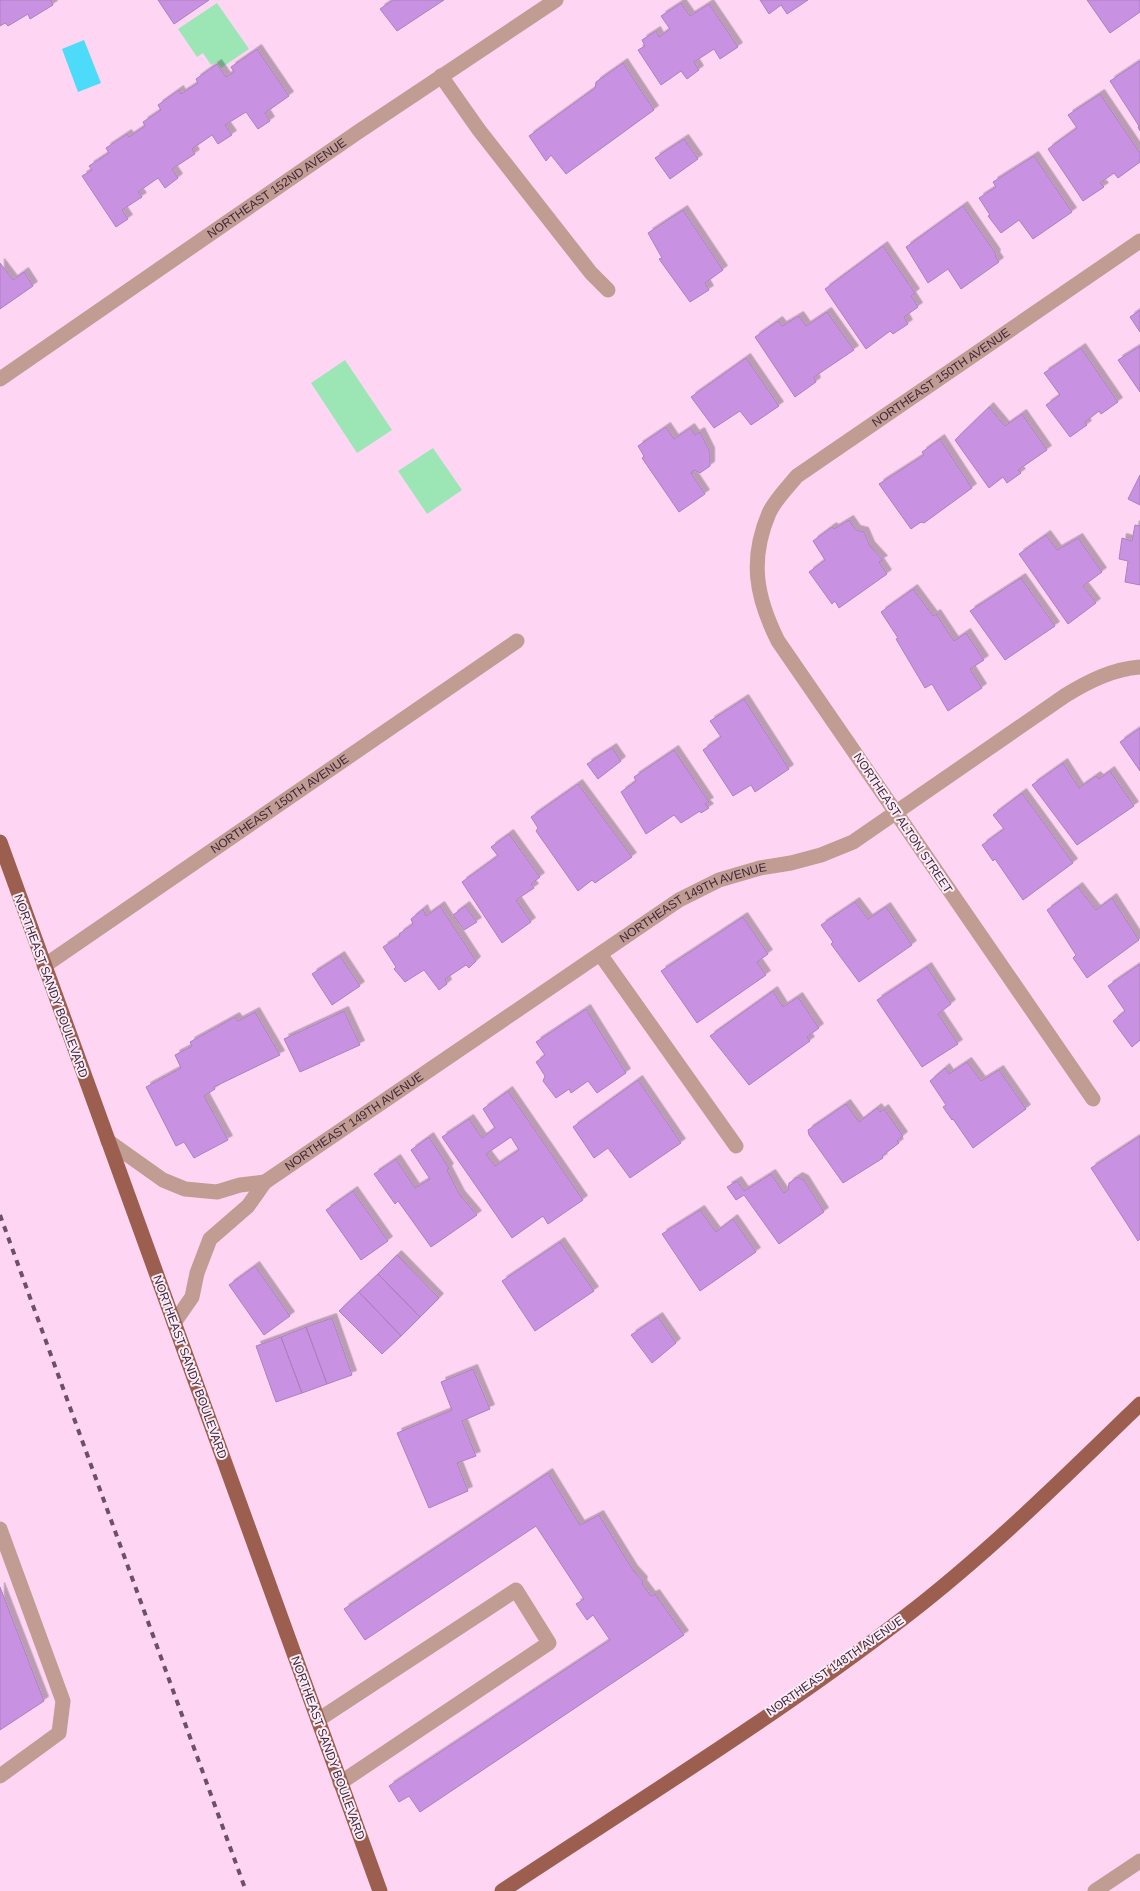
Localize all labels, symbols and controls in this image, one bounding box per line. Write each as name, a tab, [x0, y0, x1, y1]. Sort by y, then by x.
street label: NORTHEAST 152ND AVENUE	[204, 135, 349, 241]
street label: NORTHEAST 150TH AVENUE	[869, 325, 1013, 430]
street label: NORTHEAST ALTON STREET	[851, 750, 956, 896]
street label: NORTHEAST 150TH AVENUE	[208, 752, 351, 856]
street label: NORTHEAST 149TH AVENUE	[617, 860, 768, 945]
street label: NORTHEAST SANDY BOULEVARD	[11, 892, 91, 1080]
street label: NORTHEAST 149TH AVENUE	[282, 1069, 426, 1173]
street label: NORTHEAST SANDY BOULEVARD	[150, 1273, 230, 1461]
street label: NORTHEAST 148TH AVENUE	[764, 1613, 906, 1719]
street label: NORTHEAST SANDY BOULEVARD	[288, 1654, 368, 1842]

